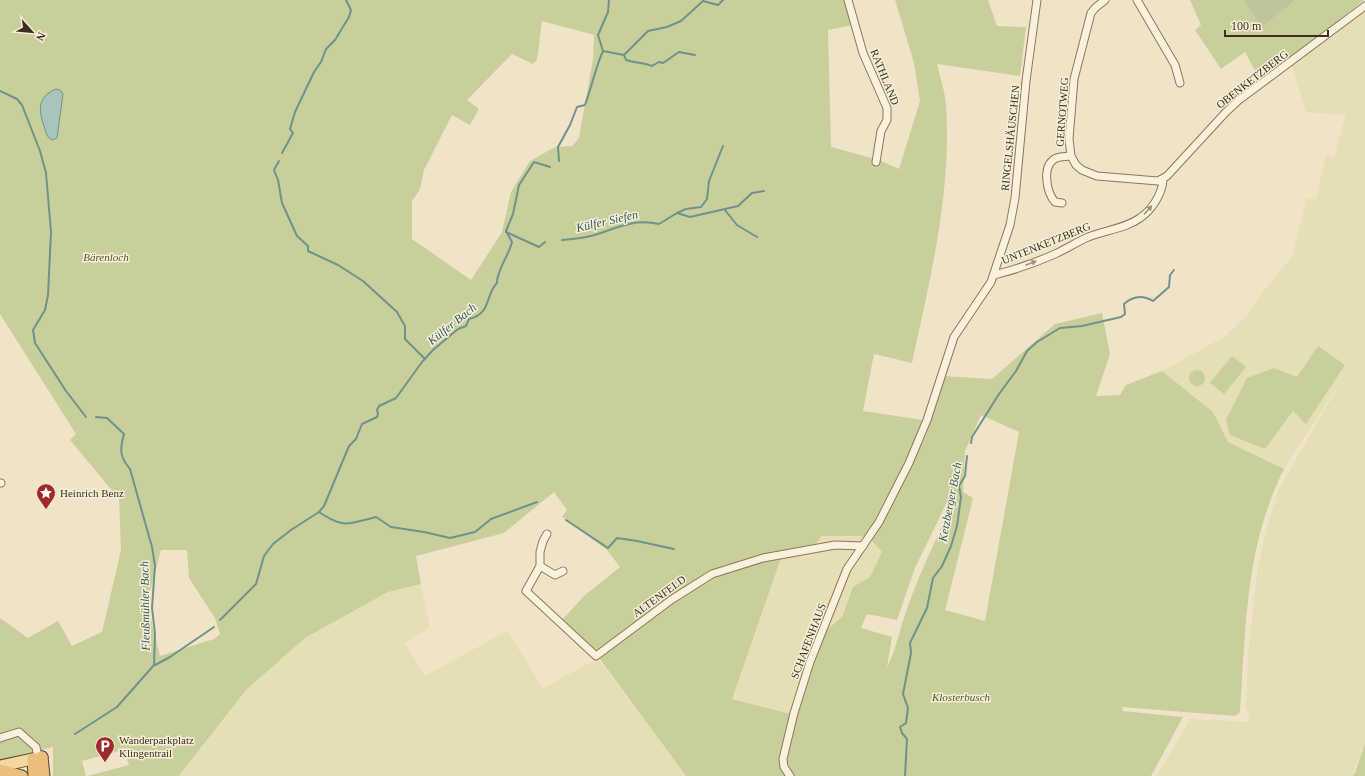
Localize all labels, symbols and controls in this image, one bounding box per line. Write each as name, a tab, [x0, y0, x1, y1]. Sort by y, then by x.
north arrow	[12, 12, 52, 52]
scale bar	[1225, 12, 1328, 38]
text: 100 m	[1231, 19, 1262, 33]
text: N	[34, 30, 48, 43]
street label: RATHLAND	[868, 47, 902, 107]
street label: OBENKETZBERG	[1214, 47, 1290, 111]
street label: GERNOTWEG	[1054, 77, 1070, 147]
street label: RINGELSHÄUSCHEN	[998, 84, 1022, 192]
one-way arrow	[1143, 205, 1152, 215]
water label: Külfer Siefen	[574, 207, 639, 235]
street label: UNTENKETZBERG	[1000, 220, 1092, 266]
park label: Bärenloch	[83, 251, 129, 263]
one-way arrow	[1025, 260, 1037, 266]
water label: Külfer Bach	[424, 300, 479, 348]
water label: Ketzberger Bach	[935, 461, 965, 544]
place icon: Heinrich Benz	[35, 482, 57, 510]
place label: Heinrich Benz	[60, 487, 124, 499]
water label: Fleußmühler Bach	[137, 561, 153, 652]
street label: ALTENFELD	[630, 573, 688, 619]
street label: SCHAFENHAUS	[788, 601, 828, 681]
park label: Klosterbusch	[931, 691, 991, 703]
place label: Wanderparkplatz Klingentrail	[119, 734, 194, 759]
parking icon: Wanderparkplatz Klingentrail	[94, 735, 116, 763]

